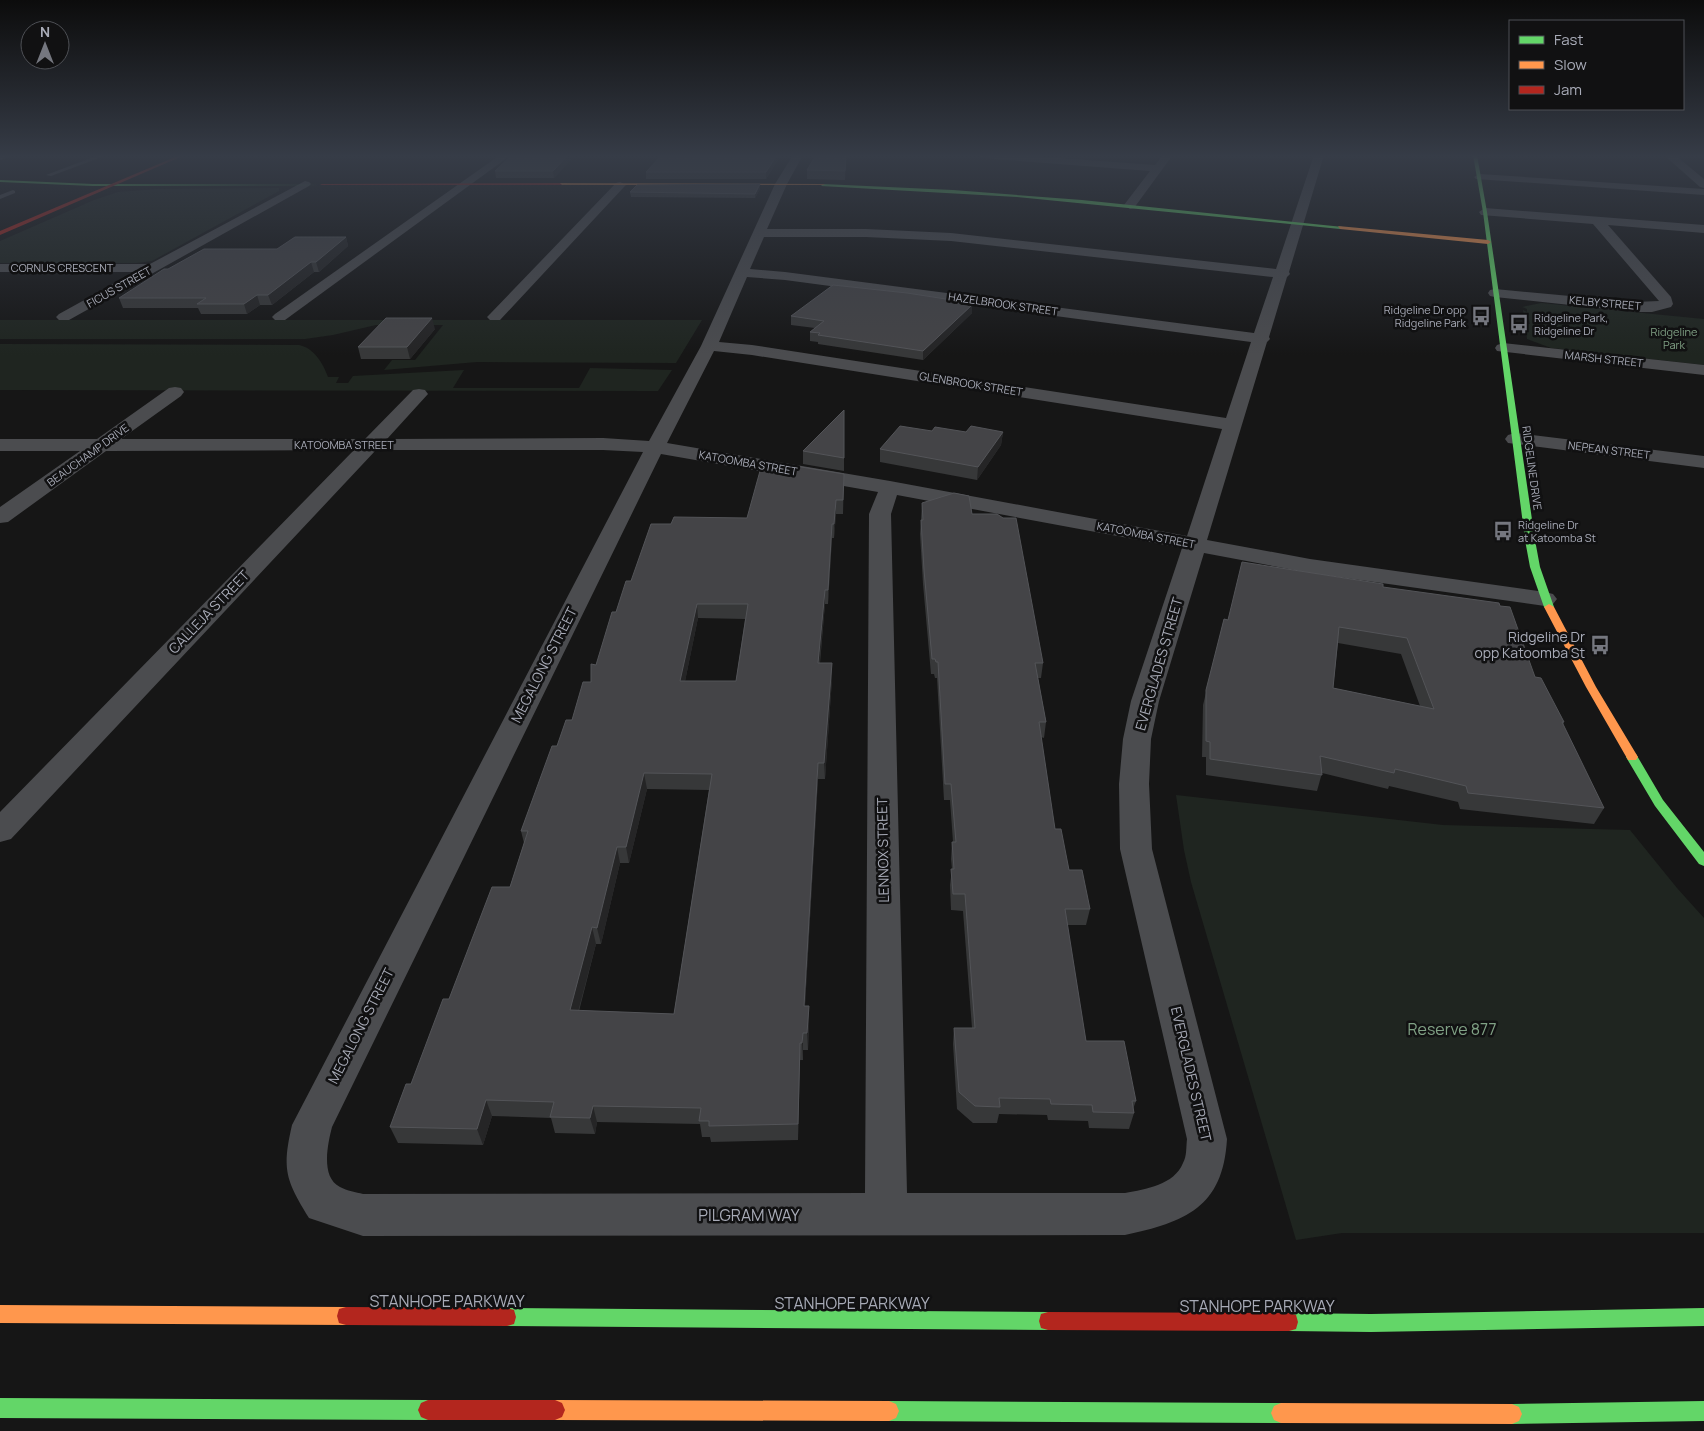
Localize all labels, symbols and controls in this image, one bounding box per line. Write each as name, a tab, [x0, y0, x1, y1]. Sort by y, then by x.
north arrow	[20, 20, 70, 70]
legend	[1509, 20, 1684, 110]
text: N	[40, 22, 50, 41]
text: Fast	[1554, 29, 1583, 50]
text: Slow	[1554, 54, 1587, 75]
text: Jam	[1554, 79, 1582, 100]
street label: CORNUS CRESCENT	[11, 260, 114, 275]
street label: FICUS STREET	[84, 262, 154, 311]
street label: HAZELBROOK STREET	[947, 288, 1059, 319]
street label: KELBY STREET	[1568, 292, 1642, 313]
place label: Ridgeline Dr opp Ridgeline Park	[1384, 302, 1467, 330]
bus stop icon: Ridgeline Dr opp Ridgeline Park	[1470, 305, 1492, 327]
place label: Ridgeline Park, Ridgeline Dr	[1534, 310, 1608, 338]
bus stop icon: Ridgeline Park, Ridgeline Dr	[1508, 313, 1530, 335]
park label: Ridgeline Park	[1650, 324, 1698, 352]
street label: MARSH STREET	[1564, 347, 1645, 370]
street label: GLENBROOK STREET	[918, 368, 1024, 399]
street label: BEAUCHAMP DRIVE	[44, 420, 132, 489]
street label: RIDGELINE DRIVE	[1519, 425, 1546, 511]
street label: KATOOMBA STREET	[294, 437, 394, 452]
street label: NEPEAN STREET	[1567, 437, 1651, 462]
street label: KATOOMBA STREET	[698, 446, 799, 479]
place label: Ridgeline Dr at Katoomba St	[1518, 517, 1596, 545]
street label: KATOOMBA STREET	[1096, 518, 1197, 551]
bus stop icon: Ridgeline Dr at Katoomba St	[1492, 520, 1514, 542]
street label: CALLEJA STREET	[164, 565, 254, 657]
street label: EVERGLADES STREET	[1130, 594, 1187, 733]
street label: MEGALONG STREET	[506, 603, 581, 726]
place label: Ridgeline Dr opp Katoomba St	[1474, 627, 1585, 662]
bus stop icon: Ridgeline Dr opp Katoomba St	[1589, 634, 1611, 656]
street label: LENNOX STREET	[872, 797, 893, 903]
street label: MEGALONG STREET	[323, 964, 398, 1087]
street label: EVERGLADES STREET	[1167, 1005, 1216, 1144]
park label: Reserve 877	[1407, 1018, 1497, 1040]
street label: PILGRAM WAY	[698, 1204, 800, 1226]
street label: STANHOPE PARKWAY	[369, 1290, 525, 1312]
street label: STANHOPE PARKWAY	[774, 1292, 930, 1314]
street label: STANHOPE PARKWAY	[1179, 1295, 1335, 1317]

